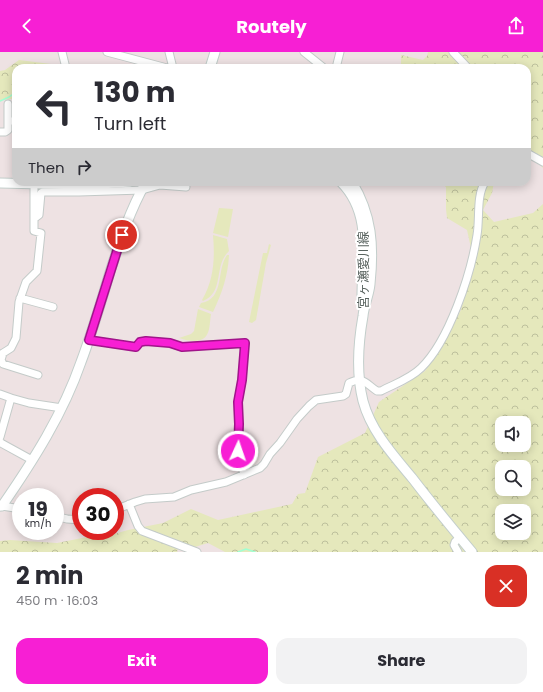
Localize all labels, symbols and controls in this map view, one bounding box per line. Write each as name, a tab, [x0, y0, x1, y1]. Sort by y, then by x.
text: Routely	[236, 14, 307, 39]
icon: back	[16, 15, 38, 37]
icon: share	[505, 15, 527, 37]
text: 130 m	[94, 73, 175, 112]
icon: left	[28, 80, 80, 132]
text: Turn left	[94, 111, 166, 136]
icon: right	[73, 156, 95, 178]
text: Then	[28, 157, 65, 178]
pin	[105, 218, 139, 252]
icon: arrive	[111, 224, 133, 246]
street label: 宮ヶ瀬愛川線	[354, 231, 373, 309]
map controls	[495, 416, 531, 540]
button: sound	[495, 416, 531, 452]
position arrow	[217, 430, 259, 472]
button: search	[495, 460, 531, 496]
speed limit sign: 30	[72, 488, 124, 540]
text: 19	[28, 495, 48, 523]
button: layers	[495, 504, 531, 540]
text: km/h	[25, 516, 51, 531]
text: 2 min	[16, 559, 83, 592]
button: close	[485, 565, 527, 607]
text: 450 m · 16:03	[16, 591, 98, 610]
button: Exit	[16, 638, 268, 684]
button: Share	[276, 638, 527, 684]

